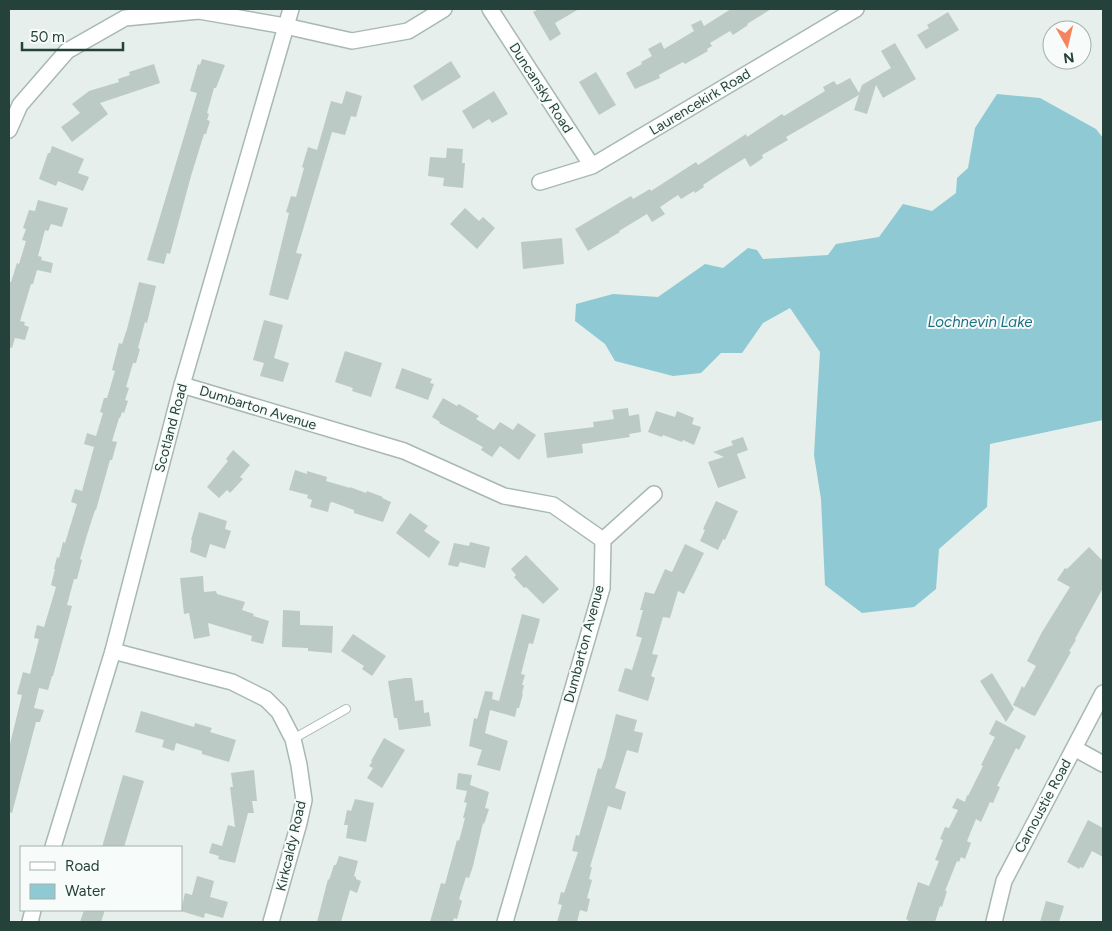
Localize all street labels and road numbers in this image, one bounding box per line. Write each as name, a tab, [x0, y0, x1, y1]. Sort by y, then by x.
street label: Duncansky Road	[506, 40, 576, 136]
street label: Laurencekirk Road	[646, 65, 754, 139]
street label: Scotland Road	[151, 382, 191, 474]
street label: Dumbarton Avenue	[197, 382, 319, 434]
street label: Dumbarton Avenue	[560, 583, 608, 705]
street label: Carnoustie Road	[1011, 756, 1075, 856]
street label: Kirkcaldy Road	[272, 799, 310, 893]

